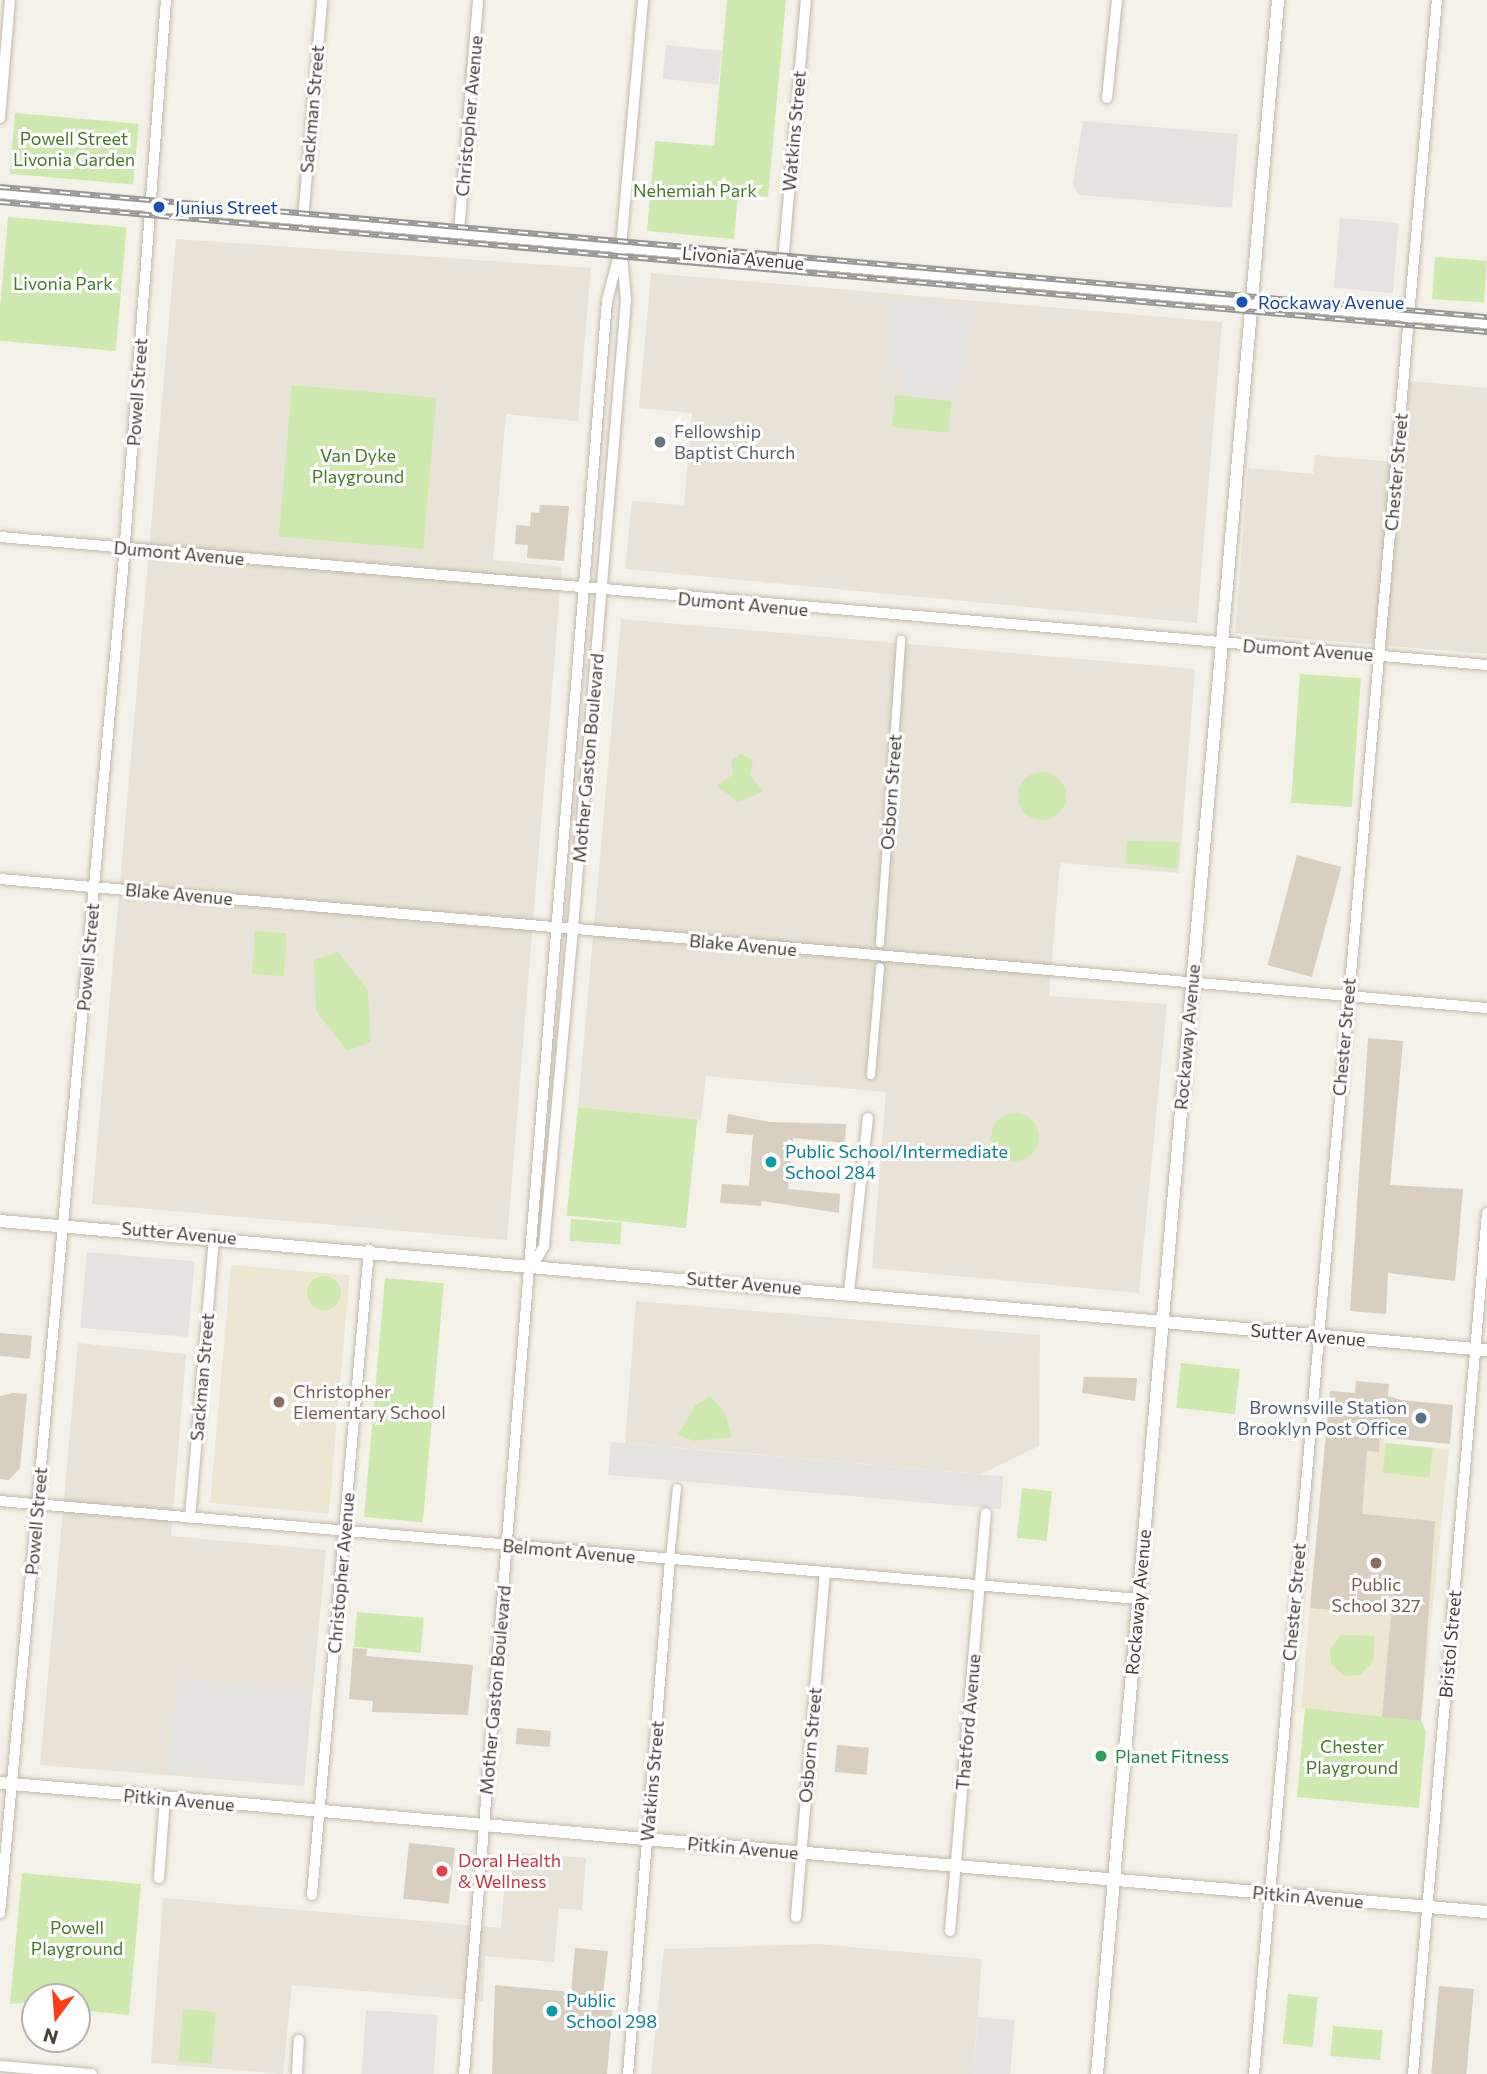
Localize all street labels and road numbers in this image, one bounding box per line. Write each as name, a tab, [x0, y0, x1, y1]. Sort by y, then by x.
street label: Christopher Avenue	[451, 35, 487, 197]
street label: Sackman Street	[296, 44, 328, 174]
street label: Watkins Street	[778, 70, 810, 192]
street label: Livonia Avenue	[681, 242, 805, 274]
street label: Powell Street	[122, 337, 152, 447]
street label: Chester Street	[1380, 412, 1412, 532]
street label: Dumont Avenue	[113, 537, 245, 569]
street label: Dumont Avenue	[677, 588, 809, 620]
street label: Dumont Avenue	[1242, 635, 1374, 665]
street label: Mother Gaston Boulevard	[568, 652, 608, 864]
street label: Osborn Street	[876, 733, 906, 851]
street label: Blake Avenue	[124, 879, 234, 909]
street label: Powell Street	[73, 902, 103, 1012]
street label: Blake Avenue	[688, 930, 798, 960]
street label: Rockaway Avenue	[1170, 963, 1204, 1111]
street label: Chester Street	[1328, 977, 1360, 1097]
street label: Sutter Avenue	[121, 1217, 237, 1249]
street label: Sutter Avenue	[686, 1267, 802, 1299]
street label: Sackman Street	[186, 1312, 218, 1442]
street label: Sutter Avenue	[1250, 1319, 1366, 1351]
street label: Powell Street	[21, 1466, 51, 1576]
street label: Christopher Avenue	[323, 1492, 359, 1654]
street label: Rockaway Avenue	[1121, 1528, 1155, 1676]
street label: Belmont Avenue	[502, 1534, 636, 1568]
street label: Chester Street	[1278, 1542, 1310, 1662]
street label: Mother Gaston Boulevard	[475, 1584, 515, 1796]
street label: Bristol Street	[1435, 1589, 1465, 1699]
street label: Thatford Avenue	[951, 1653, 985, 1791]
street label: Osborn Street	[794, 1686, 826, 1804]
street label: Watkins Street	[636, 1720, 668, 1842]
street label: Pitkin Avenue	[123, 1784, 235, 1816]
street label: Pitkin Avenue	[687, 1832, 799, 1864]
street label: Pitkin Avenue	[1252, 1881, 1364, 1913]

